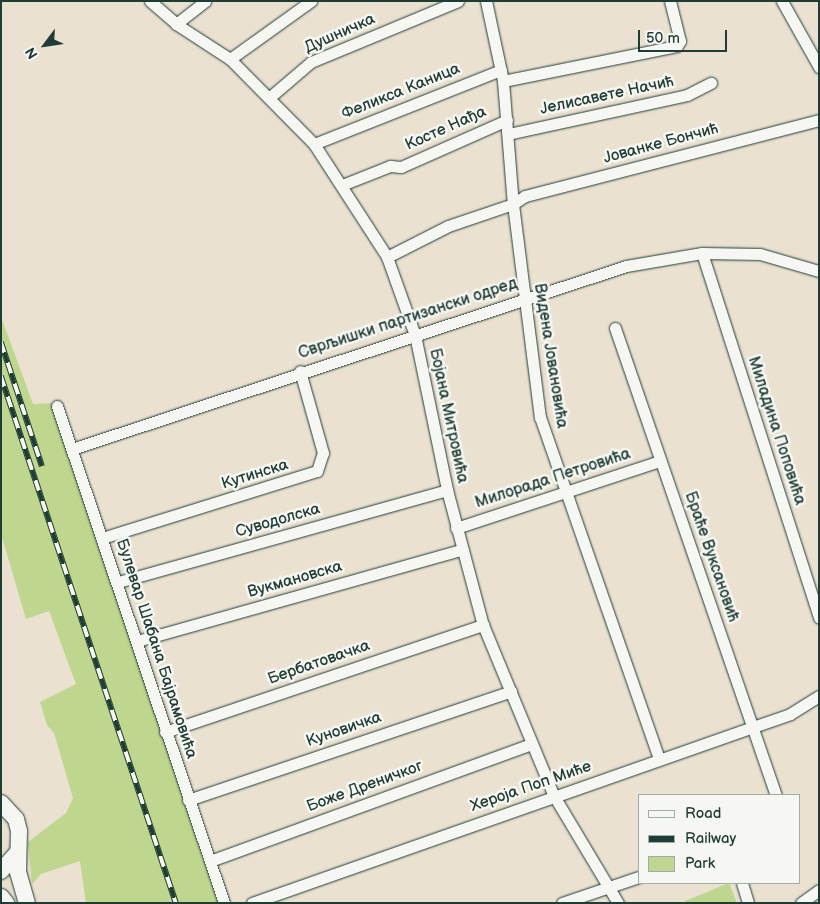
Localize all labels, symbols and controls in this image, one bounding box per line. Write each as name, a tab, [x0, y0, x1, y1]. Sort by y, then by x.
street label: Душничка	[302, 10, 378, 58]
north arrow	[20, 20, 70, 70]
scale bar	[640, 20, 729, 52]
text: 50 m	[646, 29, 680, 48]
text: N	[22, 44, 42, 62]
street label: Феликса Каница	[339, 60, 463, 124]
street label: Јелисавете Начић	[538, 72, 676, 120]
street label: Косте Нађа	[403, 103, 489, 155]
street label: Јованке Бончић	[601, 119, 721, 169]
street label: Сврљишки партизански одред	[296, 274, 520, 364]
street label: Видена Јовановића	[529, 282, 571, 430]
street label: Бојана Митровића	[424, 347, 472, 485]
street label: Миладина Поповића	[743, 354, 809, 508]
street label: Милорада Петровића	[473, 445, 633, 513]
street label: Кутинска	[219, 456, 291, 494]
street label: Браће Вуксановић	[680, 489, 742, 625]
street label: Суводолска	[234, 500, 322, 542]
street label: Булевар Шабана Бајрамовића	[111, 537, 201, 761]
street label: Вукмановска	[246, 557, 344, 603]
street label: Бербатовачка	[266, 637, 372, 689]
street label: Куновичка	[304, 708, 384, 752]
street label: Боже Дреничког	[304, 757, 426, 817]
street label: Хероја Поп Миће	[468, 757, 594, 817]
legend	[638, 794, 800, 884]
text: Road	[685, 804, 721, 823]
text: Railway	[685, 829, 736, 848]
text: Park	[685, 854, 715, 873]

